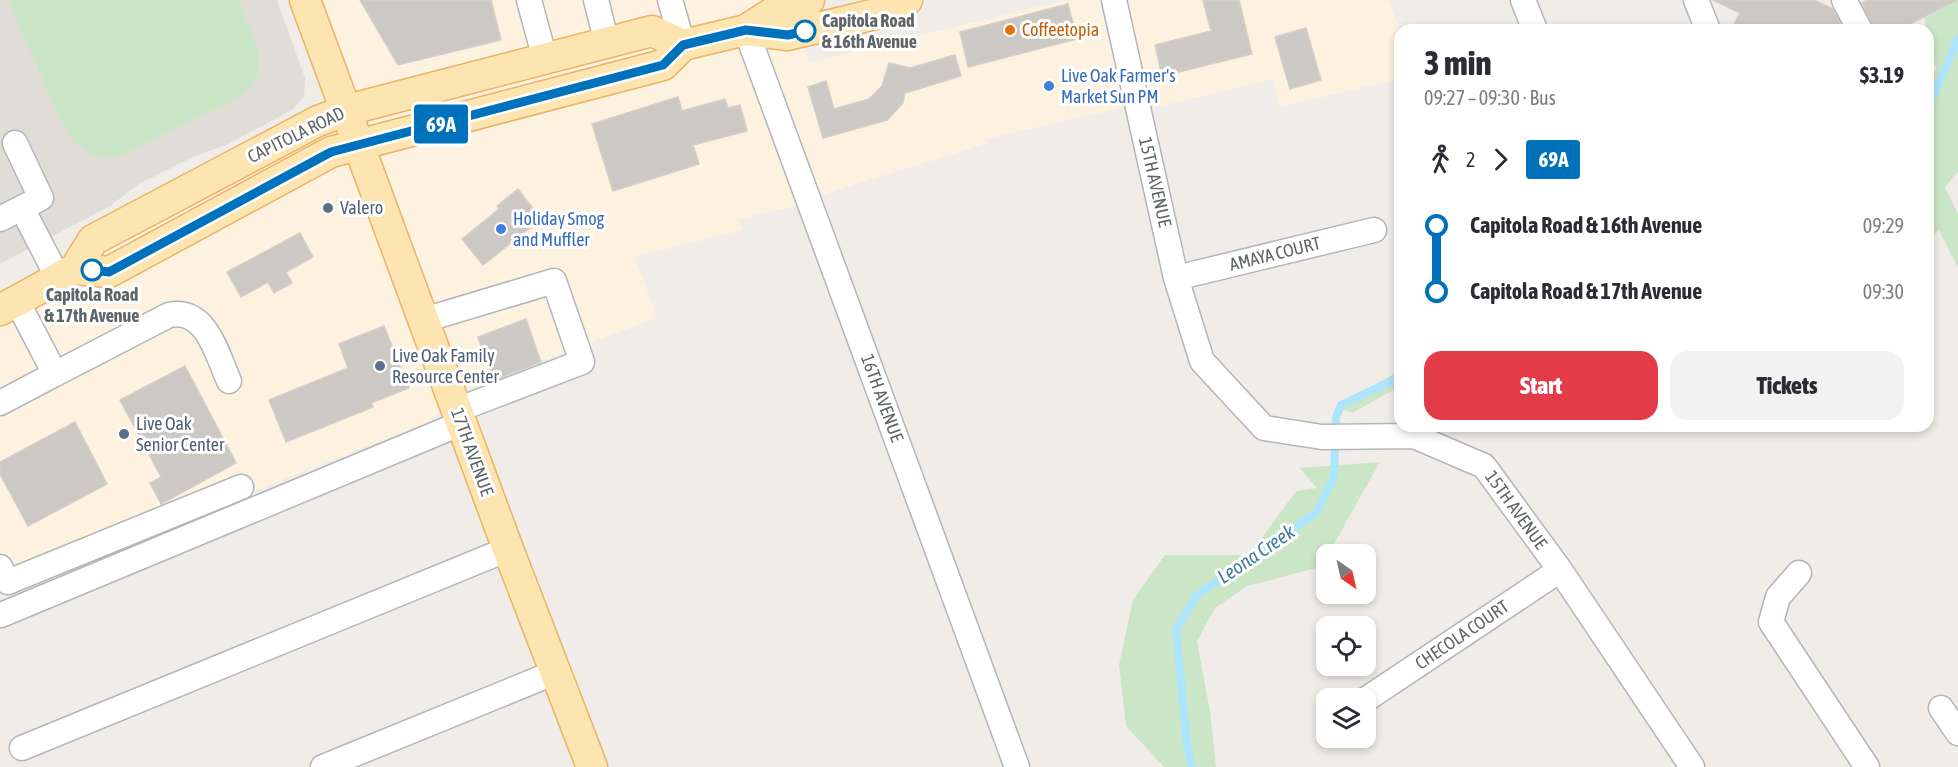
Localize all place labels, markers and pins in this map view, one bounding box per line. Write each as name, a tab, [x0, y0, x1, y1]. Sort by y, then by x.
place label: Capitola Road & 16th Avenue	[822, 10, 917, 52]
place label: Coffeetopia	[1022, 19, 1099, 40]
marker: Capitola Road & 16th Avenue	[794, 20, 816, 42]
marker: Coffeetopia	[1003, 23, 1017, 37]
place label: Live Oak Farmer's Market Sun PM	[1061, 65, 1176, 107]
marker: Live Oak Farmer's Market Sun PM	[1042, 79, 1056, 93]
place label: Valero	[340, 197, 383, 218]
marker: Valero	[321, 201, 335, 215]
place label: Holiday Smog and Muffler	[513, 208, 605, 250]
marker: Holiday Smog and Muffler	[494, 222, 508, 236]
marker: Capitola Road & 17th Avenue	[81, 259, 103, 281]
place label: Capitola Road & 17th Avenue	[45, 284, 139, 326]
place label: Live Oak Family Resource Center	[392, 345, 499, 387]
marker: Live Oak Family Resource Center	[373, 359, 387, 373]
place label: Live Oak Senior Center	[136, 413, 225, 455]
marker: Live Oak Senior Center	[117, 427, 131, 441]

